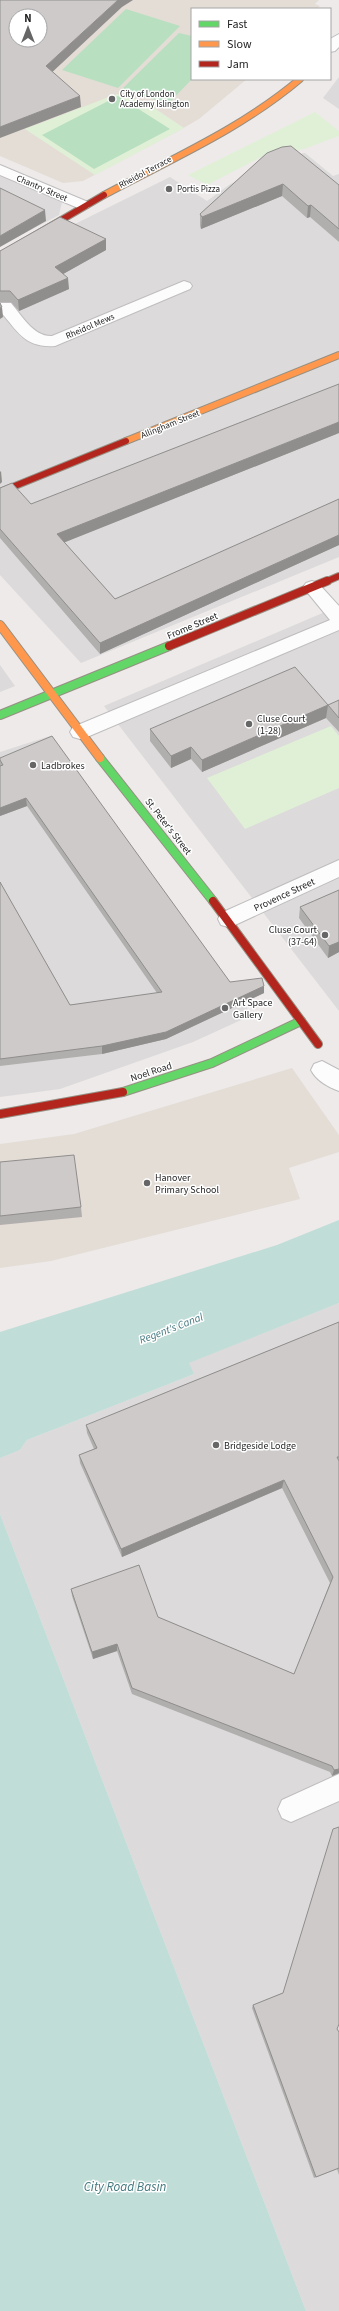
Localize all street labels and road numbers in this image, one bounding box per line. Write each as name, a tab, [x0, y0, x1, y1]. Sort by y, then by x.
street label: Rheidol Terrace	[116, 153, 174, 192]
street label: Chantry Street	[14, 172, 69, 205]
street label: Rheidol Mews	[64, 310, 117, 343]
street label: Allingham Street	[139, 407, 202, 442]
street label: Frome Street	[165, 609, 220, 643]
street label: St. Peter's Street	[142, 795, 195, 858]
street label: Provence Street	[252, 874, 318, 915]
street label: Noel Road	[129, 1059, 174, 1085]

